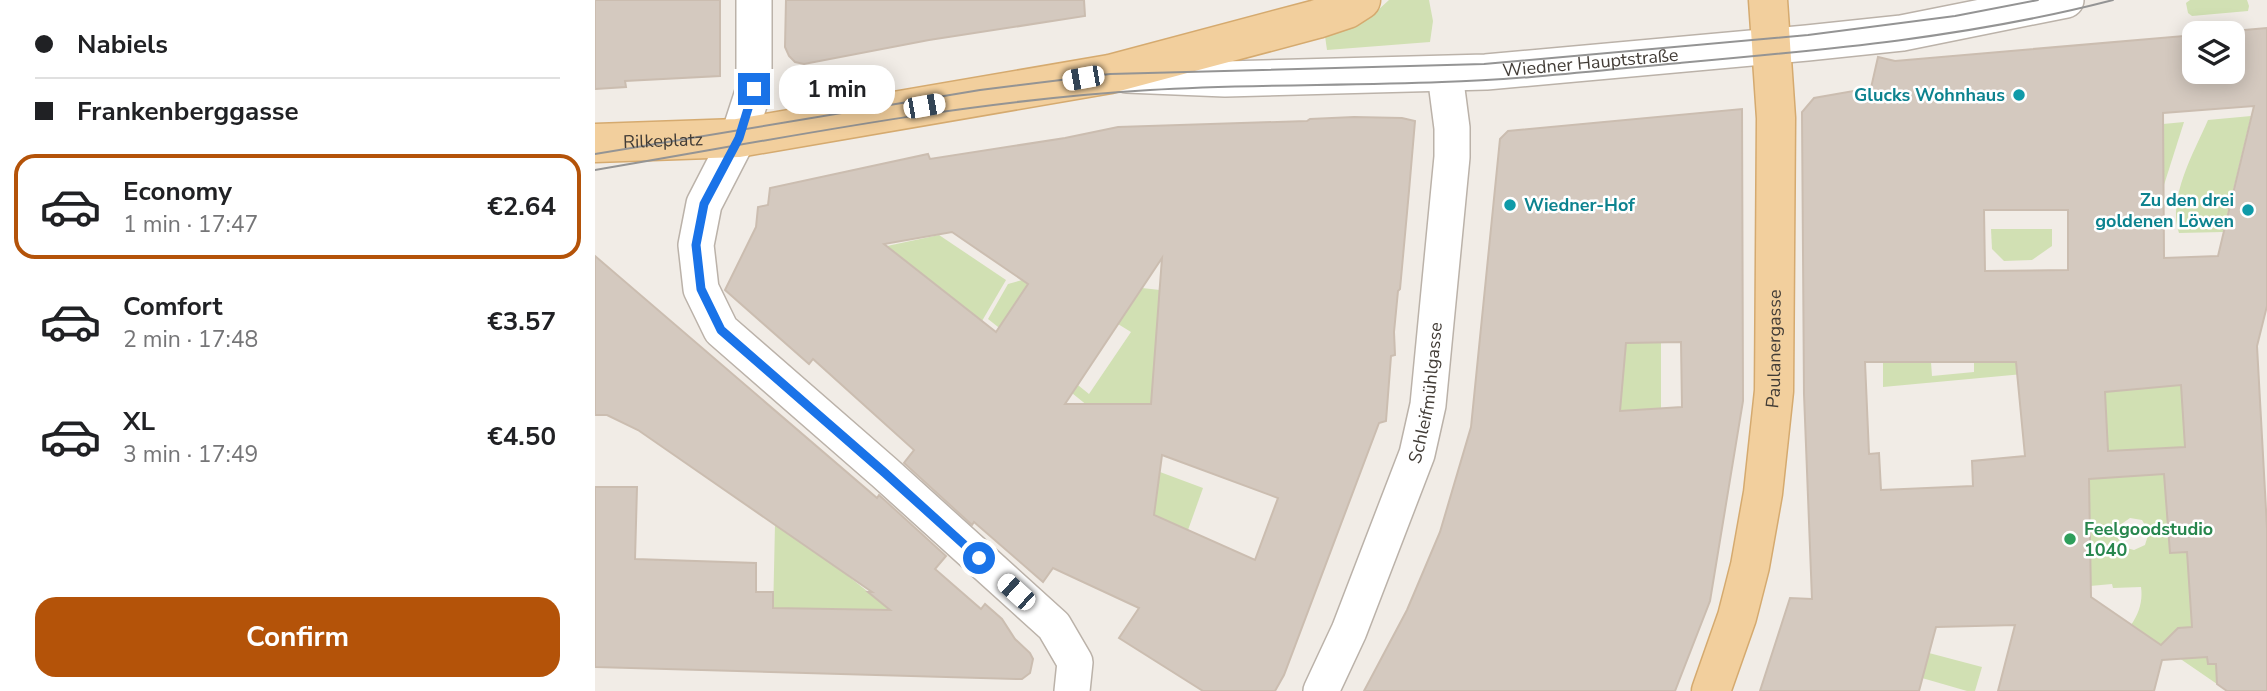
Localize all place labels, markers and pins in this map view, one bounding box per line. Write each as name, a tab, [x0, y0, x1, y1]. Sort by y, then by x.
place label: Glucks Wohnhaus	[1854, 83, 2005, 107]
marker: Glucks Wohnhaus	[2011, 87, 2027, 103]
place label: Zu den drei goldenen Löwen	[2095, 188, 2234, 233]
place label: Wiedner-Hof	[1524, 193, 1635, 217]
marker: Wiedner-Hof	[1502, 197, 1518, 213]
marker: Zu den drei goldenen Löwen	[2240, 202, 2256, 218]
place label: Feelgoodstudio 1040	[2084, 517, 2213, 562]
marker: Feelgoodstudio 1040	[2062, 531, 2078, 547]

